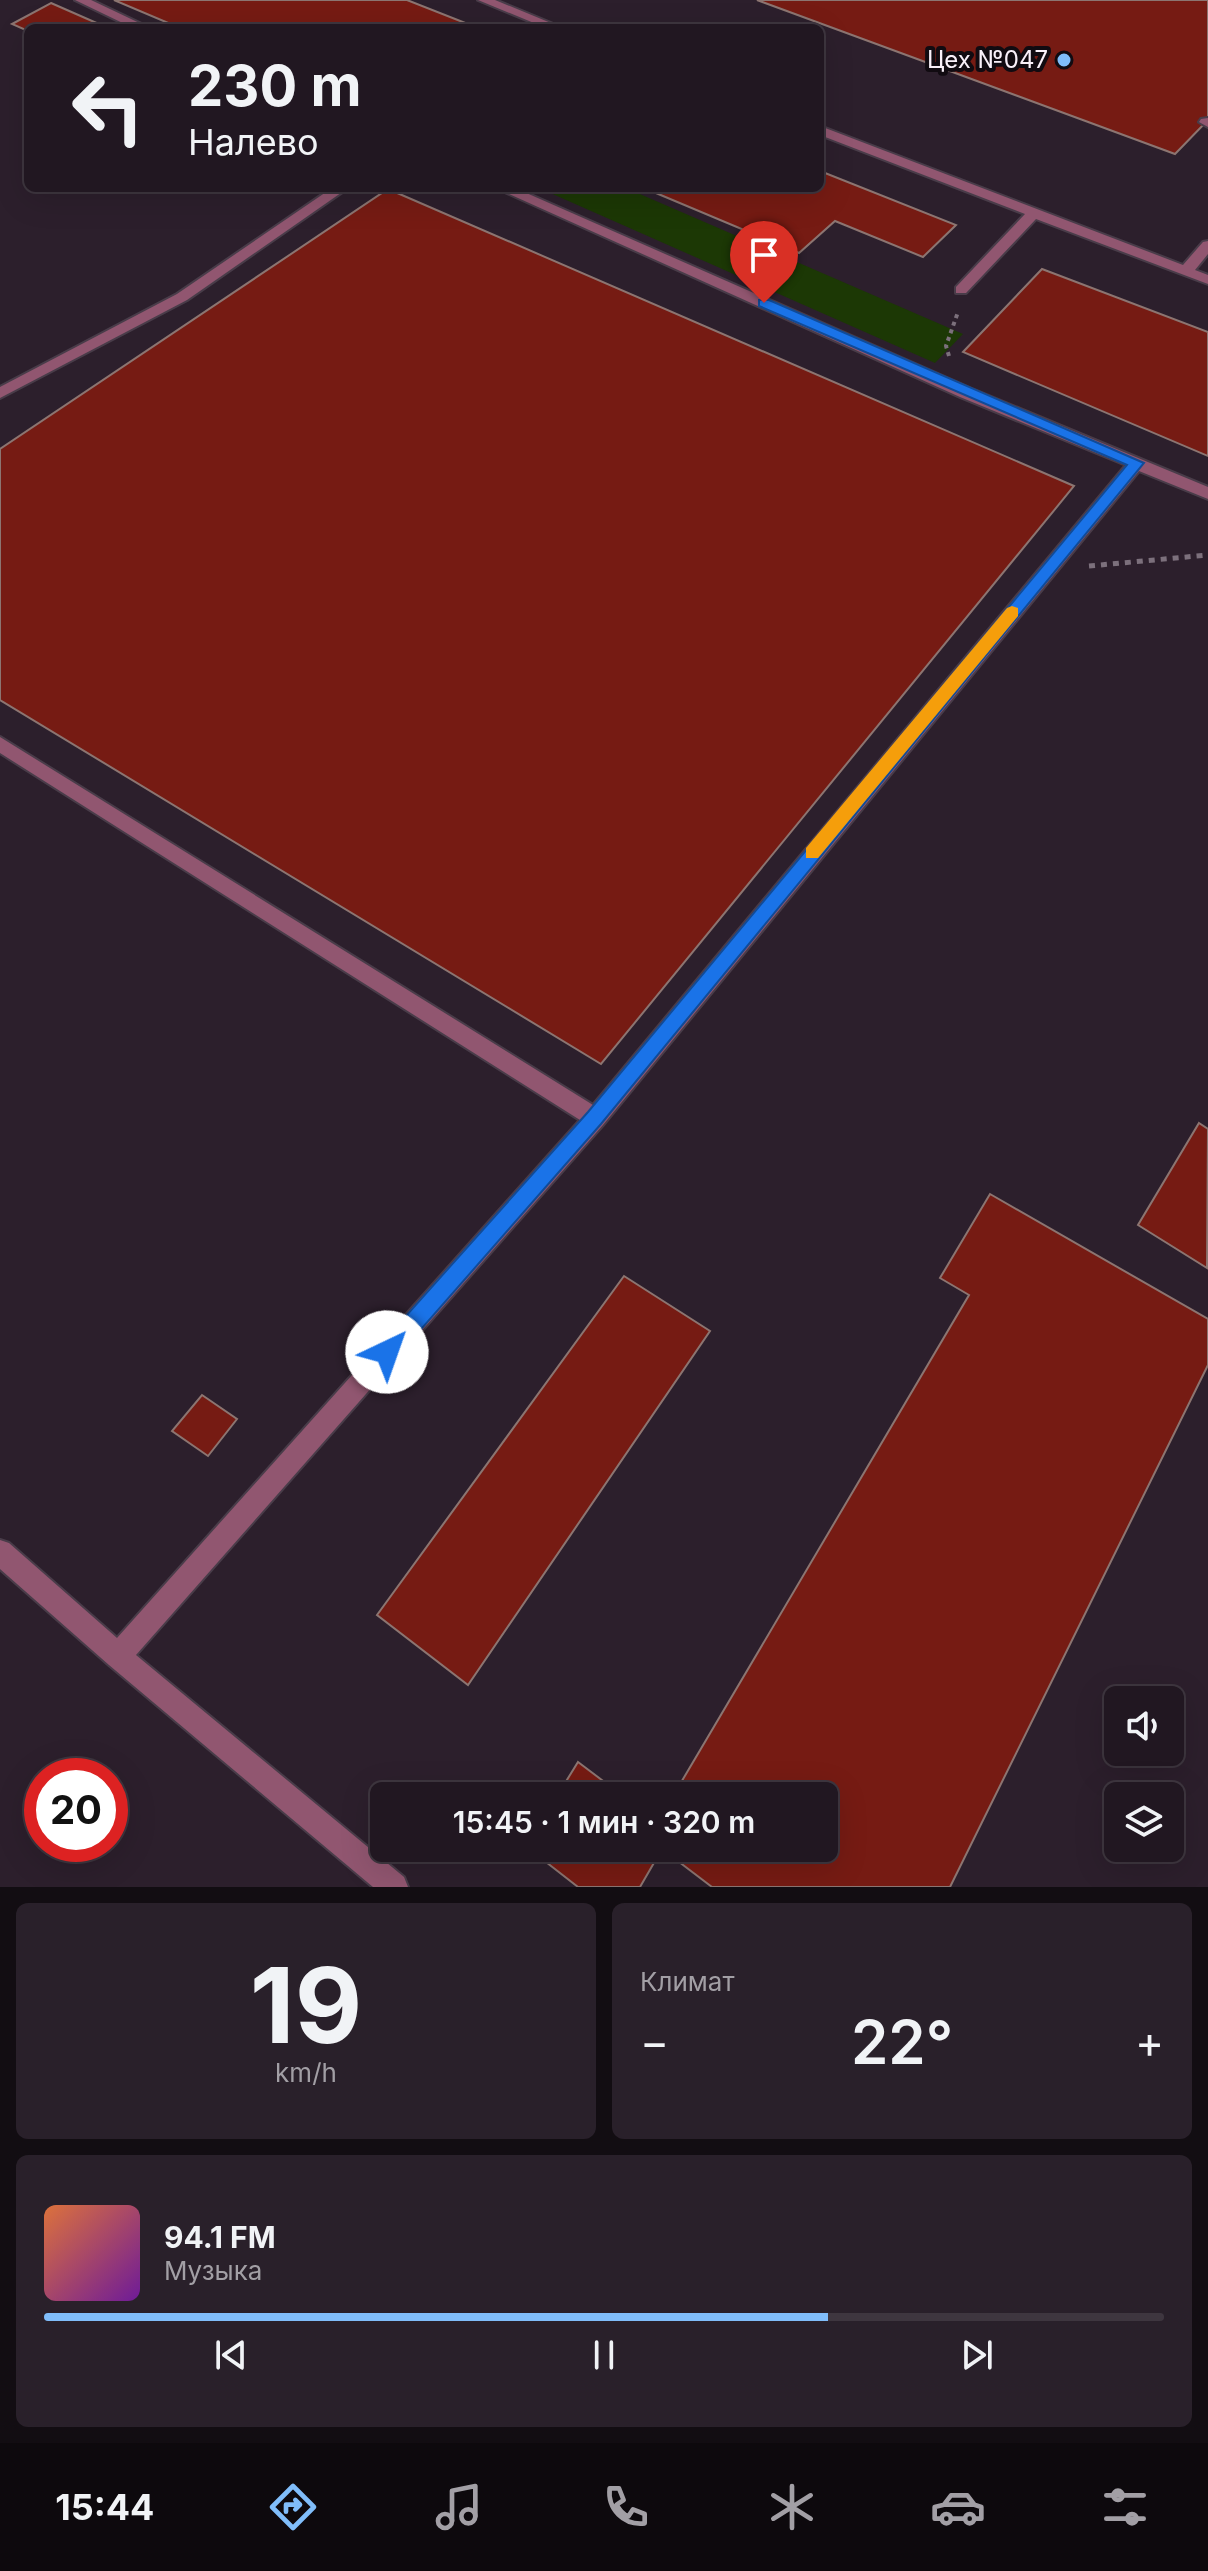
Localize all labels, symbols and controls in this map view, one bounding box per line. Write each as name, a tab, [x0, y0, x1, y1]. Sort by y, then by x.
place label: Цех №047	[927, 45, 1048, 74]
marker: Цех №047	[1055, 51, 1073, 69]
text: 230 m	[188, 52, 362, 120]
icon: left	[56, 56, 160, 160]
text: Налево	[188, 120, 319, 164]
pin	[730, 221, 798, 303]
icon: arrive	[742, 233, 786, 277]
position arrow	[345, 1310, 429, 1394]
map controls	[1104, 1686, 1184, 1862]
button: sound	[1104, 1686, 1184, 1766]
speed limit sign: 20	[24, 1758, 128, 1862]
button: layers	[1104, 1782, 1184, 1862]
text: 15:45 · 1 мин · 320 m	[453, 1804, 755, 1840]
text: 19	[250, 1942, 362, 2068]
text: Климат	[640, 1966, 735, 1997]
text: 22°	[851, 2006, 953, 2078]
text: −	[640, 2015, 669, 2069]
text: +	[1135, 2015, 1164, 2069]
text: km/h	[275, 2057, 337, 2088]
text: 94.1 FM	[164, 2219, 276, 2255]
text: Музыка	[164, 2255, 262, 2286]
icon: previous	[209, 2333, 253, 2377]
icon: pause	[582, 2333, 626, 2377]
icon: next	[955, 2333, 999, 2377]
icon: directions	[265, 2479, 321, 2535]
icon: music	[431, 2479, 487, 2535]
icon: phone	[598, 2479, 654, 2535]
icon: climate	[764, 2479, 820, 2535]
icon: car	[930, 2479, 986, 2535]
icon: filters	[1097, 2479, 1153, 2535]
text: 15:44	[55, 2485, 154, 2529]

